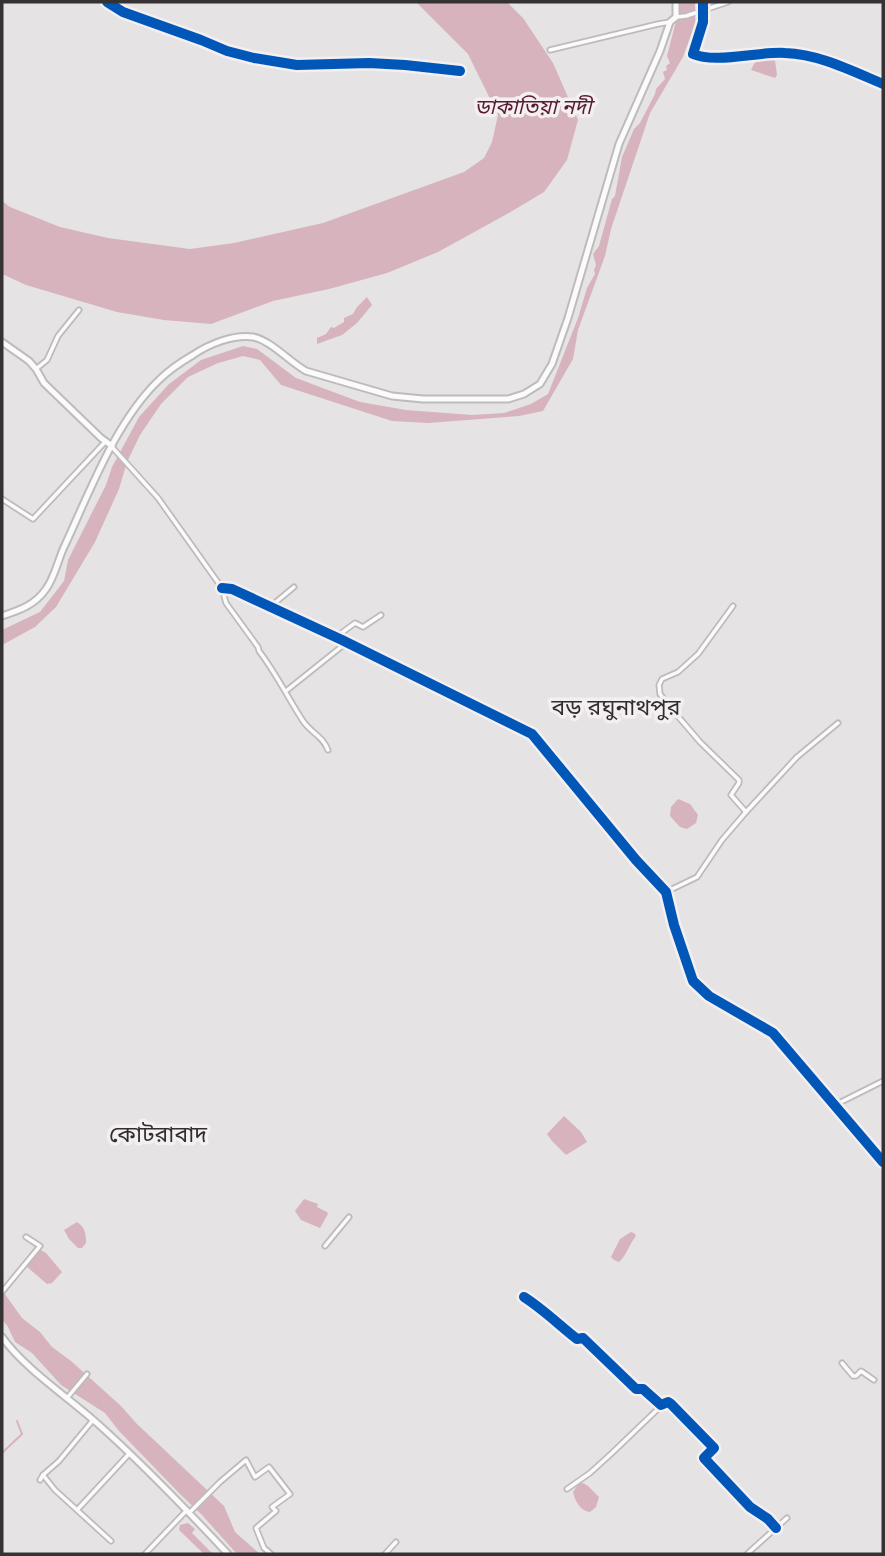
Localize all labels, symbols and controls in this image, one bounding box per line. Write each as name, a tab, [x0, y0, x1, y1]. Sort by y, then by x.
water label: ডাকাতিয়া নদী	[475, 93, 596, 118]
district label: বড় রঘুনাথপুর	[551, 692, 681, 721]
district label: কোটরাবাদ	[109, 1119, 207, 1147]

